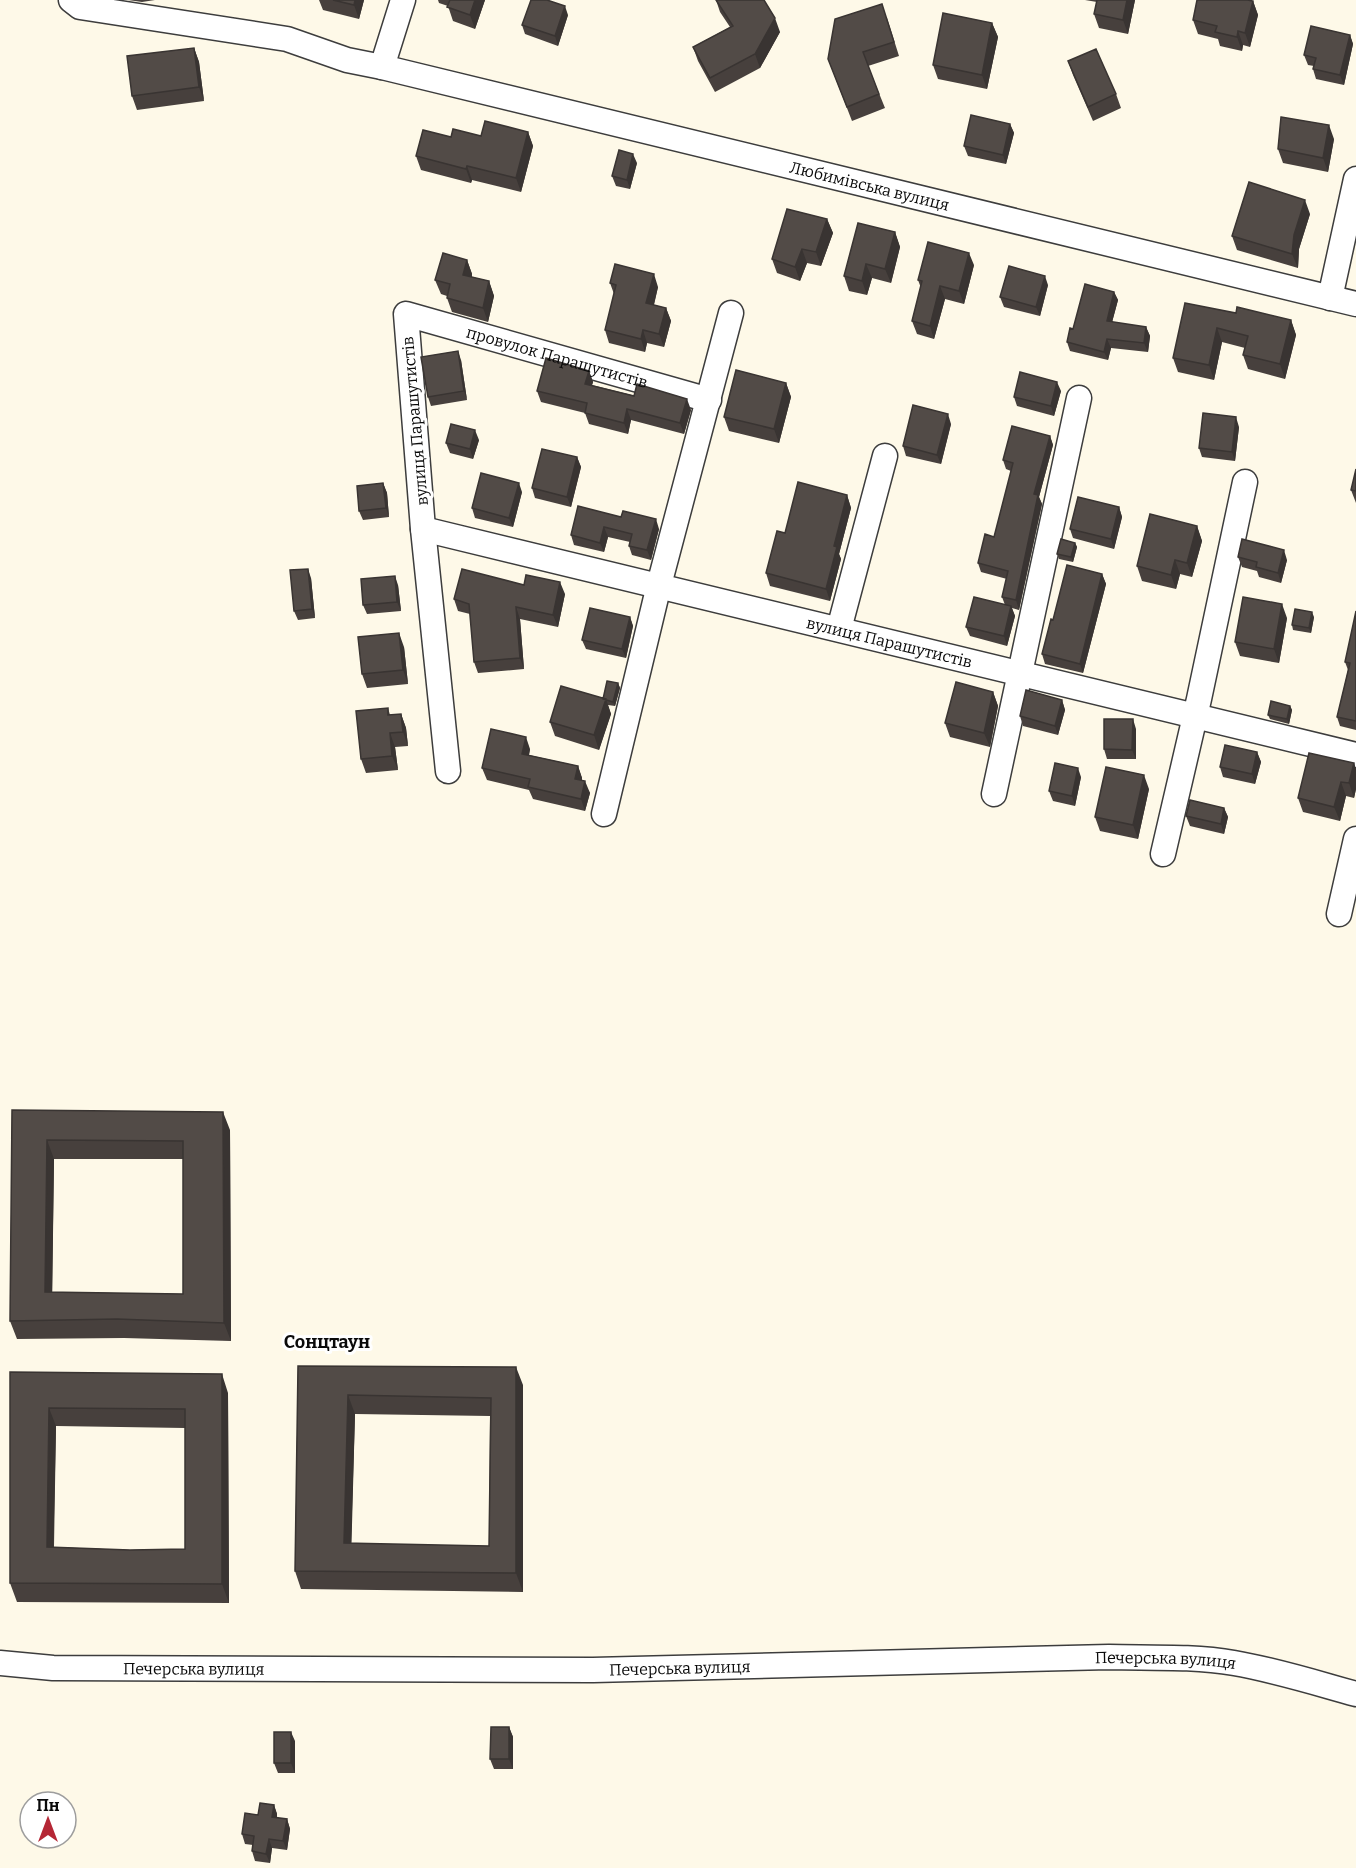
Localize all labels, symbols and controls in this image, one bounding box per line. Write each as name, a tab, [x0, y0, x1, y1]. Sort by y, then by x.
street label: Любимівська вулиця	[788, 157, 951, 214]
street label: провулок Парашутистів	[464, 322, 650, 392]
street label: вулиця Парашутистів	[398, 336, 432, 506]
street label: вулиця Парашутистів	[805, 613, 974, 671]
district label: Сонцтаун	[284, 1331, 370, 1353]
street label: Печерська вулиця	[1095, 1647, 1238, 1673]
street label: Печерська вулиця	[609, 1657, 751, 1679]
street label: Печерська вулиця	[123, 1659, 265, 1678]
north arrow	[18, 1790, 78, 1850]
text: Пн	[36, 1796, 60, 1815]

